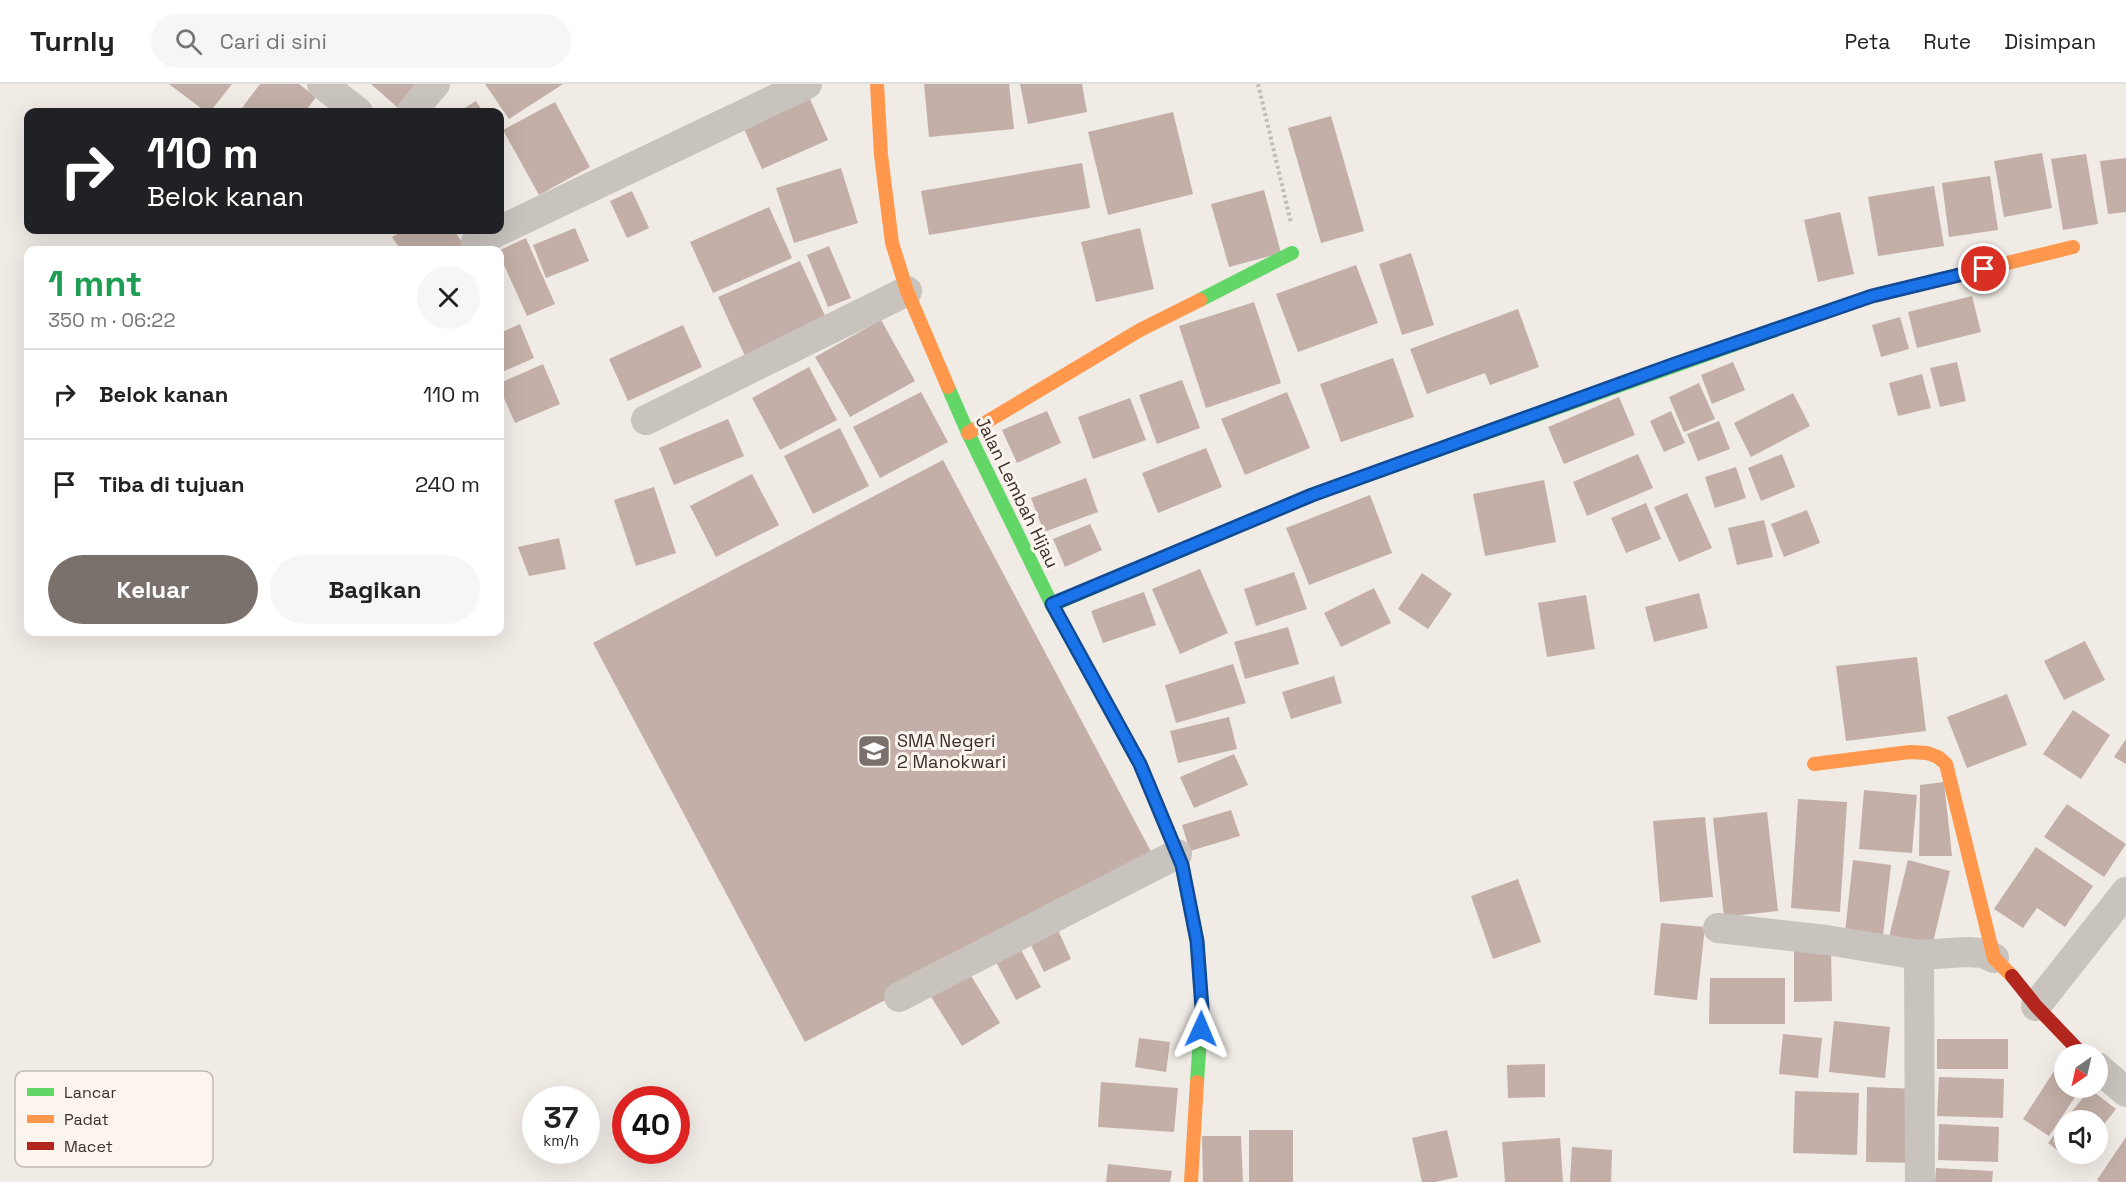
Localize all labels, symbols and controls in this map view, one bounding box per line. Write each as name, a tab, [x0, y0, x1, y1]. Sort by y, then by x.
search box	[151, 14, 571, 68]
text: Turnly	[30, 23, 115, 59]
icon: search	[172, 25, 205, 58]
text: Cari di sini	[220, 27, 327, 55]
text: Peta	[1844, 28, 1890, 55]
text: Rute	[1923, 28, 1971, 55]
text: Disimpan	[2004, 28, 2096, 55]
text: 110 m	[147, 127, 259, 180]
icon: right	[48, 132, 126, 210]
text: Belok kanan	[147, 179, 304, 214]
pin	[1958, 243, 2009, 294]
icon: arrive	[1967, 252, 2000, 285]
text: 1 mnt	[48, 261, 142, 307]
button: close	[417, 266, 480, 329]
text: 350 m · 06:22	[48, 307, 175, 333]
icon: right	[48, 378, 81, 411]
text: Belok kanan	[99, 380, 228, 408]
text: 110 m	[423, 380, 480, 408]
street label: Jalan Lembah Hijau	[971, 412, 1064, 572]
icon: arrive	[48, 468, 81, 501]
text: Tiba di tujuan	[99, 470, 245, 498]
text: 240 m	[415, 470, 480, 498]
button: Keluar	[48, 555, 258, 624]
button: Bagikan	[270, 555, 480, 624]
place label: SMA Negeri 2 Manokwari	[897, 729, 1006, 773]
school or university icon: SMA Negeri 2 Manokwari	[856, 733, 892, 769]
position arrow	[1169, 997, 1233, 1061]
north arrow	[2054, 1044, 2108, 1098]
map controls	[2054, 1044, 2108, 1164]
legend	[15, 1071, 213, 1167]
text: Lancar	[64, 1082, 117, 1103]
speed limit sign: 40	[612, 1086, 690, 1164]
text: 37	[544, 1098, 578, 1137]
text: Padat	[64, 1109, 109, 1130]
button: sound	[2054, 1110, 2108, 1164]
text: km/h	[543, 1131, 579, 1150]
text: Macet	[64, 1136, 113, 1157]

